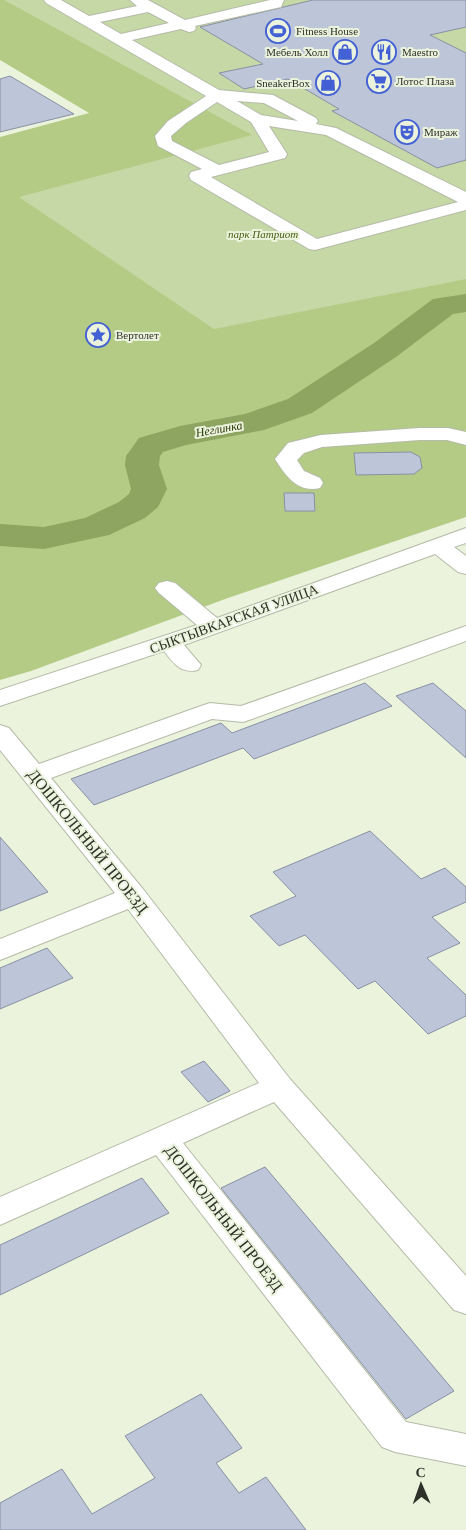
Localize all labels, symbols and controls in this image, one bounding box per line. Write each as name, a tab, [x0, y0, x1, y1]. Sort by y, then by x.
sports icon: Fitness House	[265, 18, 291, 44]
place label: Fitness House	[296, 25, 358, 37]
shop icon: Мебель Холл	[332, 39, 358, 65]
restaurant icon: Maestro	[371, 39, 397, 65]
place label: Мебель Холл	[266, 46, 329, 58]
place label: Maestro	[402, 46, 439, 58]
supermarket icon: Лотос Плаза	[366, 68, 392, 94]
shop icon: SneakerBox	[315, 70, 341, 96]
place label: Лотос Плаза	[396, 75, 454, 87]
place label: SneakerBox	[256, 77, 310, 89]
theatre icon: Мираж	[394, 119, 420, 145]
place label: Мираж	[424, 126, 458, 138]
park label: парк Патриот	[228, 228, 298, 240]
place icon: Вертолет	[85, 322, 111, 348]
place label: Вертолет	[116, 329, 159, 341]
water label: Неглинка	[194, 418, 243, 440]
street label: СЫКТЫВКАРСКАЯ УЛИЦА	[148, 581, 321, 657]
street label: ДОШКОЛЬНЫЙ ПРОЕЗД	[24, 765, 152, 917]
street label: ДОШКОЛЬНЫЙ ПРОЕЗД	[161, 1141, 287, 1295]
north arrow	[396, 1460, 446, 1510]
text: С	[415, 1465, 426, 1480]

